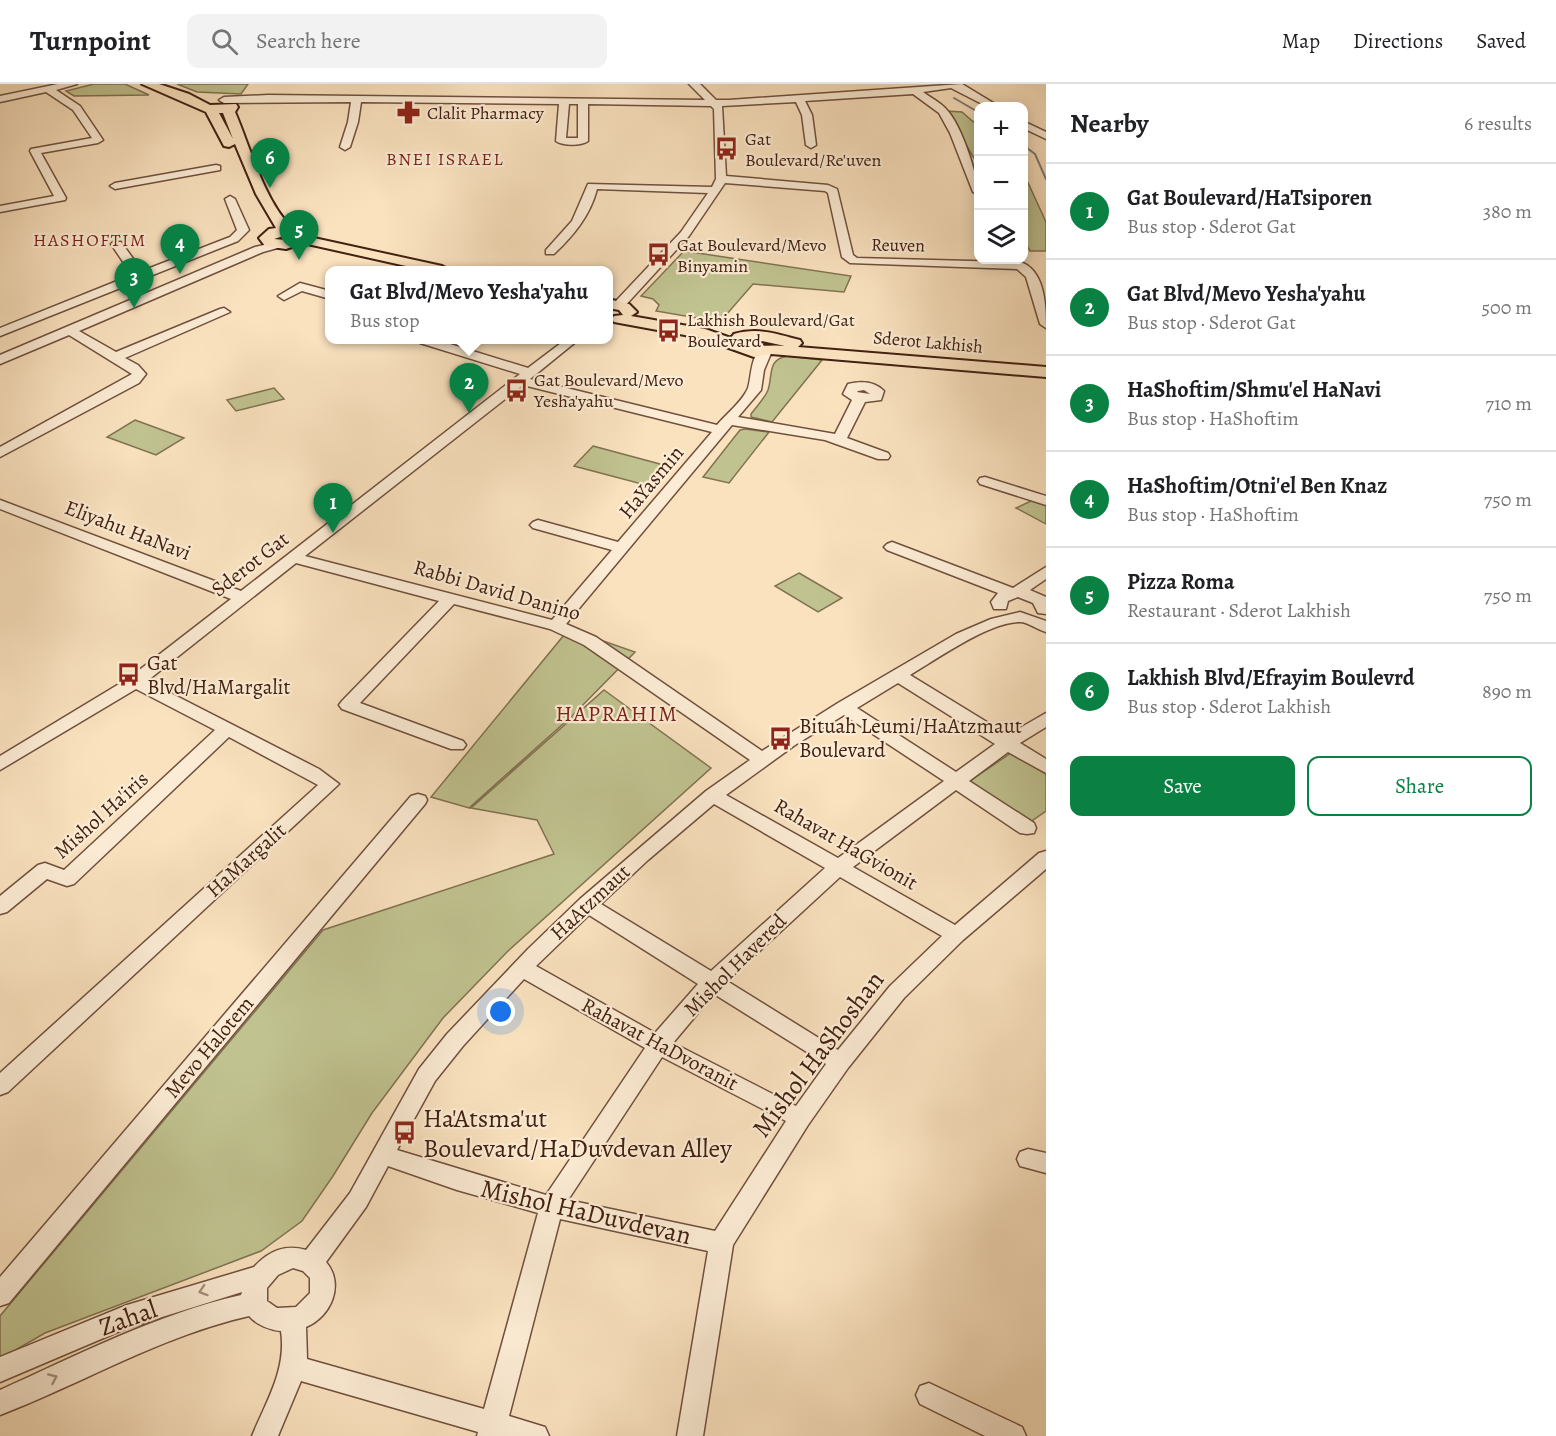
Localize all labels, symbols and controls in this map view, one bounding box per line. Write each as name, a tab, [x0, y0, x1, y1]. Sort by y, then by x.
search box	[187, 14, 607, 68]
text: Turnpoint	[30, 22, 151, 60]
icon: search	[208, 25, 241, 58]
text: Search here	[256, 26, 361, 56]
text: Map	[1282, 27, 1320, 55]
text: Directions	[1353, 27, 1443, 55]
text: Saved	[1476, 27, 1526, 55]
pharmacy icon: Clalit Pharmacy	[396, 100, 422, 126]
place label: Clalit Pharmacy	[427, 101, 545, 125]
map controls	[974, 102, 1028, 264]
button: +	[974, 102, 1028, 156]
text: Nearby	[1070, 106, 1149, 141]
text: 6 results	[1464, 110, 1532, 137]
place label: Gat Boulevard/Re'uven	[745, 127, 881, 172]
bus stop icon: Gat Boulevard/Re'uven	[714, 136, 740, 162]
pin: 6	[250, 138, 290, 188]
district label: BNEI ISRAEL	[386, 147, 504, 171]
button: −	[974, 156, 1028, 210]
text: Gat Boulevard/HaTsiporen	[1127, 183, 1372, 213]
text: 1	[1086, 198, 1093, 225]
text: 380 m	[1483, 198, 1532, 225]
pin: 5	[280, 210, 318, 260]
button: layers	[974, 210, 1028, 264]
text: Bus stop · Sderot Gat	[1127, 213, 1296, 240]
pin: 4	[160, 224, 200, 274]
district label: HASHOFTIM	[33, 228, 147, 252]
place label: Gat Boulevard/Mevo Binyamin	[677, 233, 827, 278]
street label: Reuven	[871, 233, 925, 257]
bus stop icon: Gat Boulevard/Mevo Binyamin	[646, 242, 672, 268]
pin: 3	[114, 258, 154, 308]
popup	[325, 266, 613, 344]
text: Gat Blvd/Mevo Yesha'yahu	[350, 277, 588, 307]
text: Gat Blvd/Mevo Yesha'yahu	[1127, 279, 1366, 309]
text: 2	[1085, 294, 1094, 321]
text: 500 m	[1481, 294, 1532, 321]
text: Bus stop	[350, 307, 420, 334]
place label: Lakhish Boulevard/Gat Boulevard	[687, 308, 855, 353]
text: Bus stop · Sderot Gat	[1127, 309, 1296, 336]
bus stop icon: Lakhish Boulevard/Gat Boulevard	[656, 317, 682, 343]
street label: Sderot Lakhish	[872, 325, 984, 359]
pin: 2	[450, 364, 488, 413]
place label: Gat Boulevard/Mevo Yesha'yahu	[533, 368, 684, 413]
text: HaShoftim/Shmu'el HaNavi	[1127, 375, 1381, 405]
bus stop icon: Gat Boulevard/Mevo Yesha'yahu	[503, 377, 529, 403]
text: 3	[1085, 390, 1094, 417]
text: 710 m	[1486, 390, 1532, 417]
text: Bus stop · HaShoftim	[1127, 405, 1299, 432]
street label: HaYasmin	[612, 440, 690, 524]
text: HaShoftim/Otni'el Ben Knaz	[1127, 471, 1387, 501]
pin: 1	[314, 484, 352, 533]
text: 4	[1085, 486, 1094, 513]
text: 750 m	[1484, 486, 1532, 513]
street label: Eliyahu HaNavi	[61, 493, 195, 567]
text: Bus stop · HaShoftim	[1127, 501, 1299, 528]
street label: Sderot Gat	[205, 525, 295, 603]
street label: Rabbi David Danino	[410, 553, 584, 627]
text: Pizza Roma	[1127, 567, 1235, 597]
text: 5	[1085, 582, 1094, 609]
text: 750 m	[1484, 582, 1532, 609]
text: Restaurant · Sderot Lakhish	[1127, 597, 1351, 624]
place label: Gat Blvd/HaMargalit	[147, 649, 291, 701]
bus stop icon: Gat Blvd/HaMargalit	[116, 662, 142, 688]
text: Lakhish Blvd/Efrayim Boulevrd	[1127, 663, 1415, 693]
text: 6	[1085, 678, 1094, 705]
text: 890 m	[1482, 678, 1532, 705]
text: Bus stop · Sderot Lakhish	[1127, 693, 1331, 720]
district label: HAPRAHIM	[556, 699, 678, 729]
place label: Bituah Leumi/HaAtzmaut Boulevard	[799, 712, 1022, 764]
bus stop icon: Bituah Leumi/HaAtzmaut Boulevard	[768, 725, 794, 751]
button: Save	[1070, 756, 1295, 816]
button: Share	[1307, 756, 1532, 816]
street label: Mishol Ha'iris	[48, 765, 154, 865]
street label: Rahavat HaGvionit	[769, 791, 923, 897]
street label: HaMargalit	[200, 817, 292, 903]
street label: HaAtzmaut	[544, 858, 636, 946]
street label: Mishol Havered	[677, 907, 793, 1023]
street label: Mishol HaShoshan	[744, 964, 892, 1144]
street label: Mevo Halotem	[158, 990, 260, 1104]
street label: Rahavat HaDvoranit	[577, 991, 743, 1097]
your location	[486, 997, 515, 1026]
place label: Ha'Atsma'ut Boulevard/HaDuvdevan Alley	[423, 1101, 732, 1166]
bus stop icon: Ha'Atsma'ut Boulevard/HaDuvdevan Alley	[392, 1120, 418, 1146]
street label: Mishol HaDuvdevan	[477, 1171, 695, 1253]
one-way arrow	[198, 1284, 209, 1296]
street label: Zahal	[94, 1291, 162, 1345]
one-way arrow	[46, 1374, 57, 1386]

